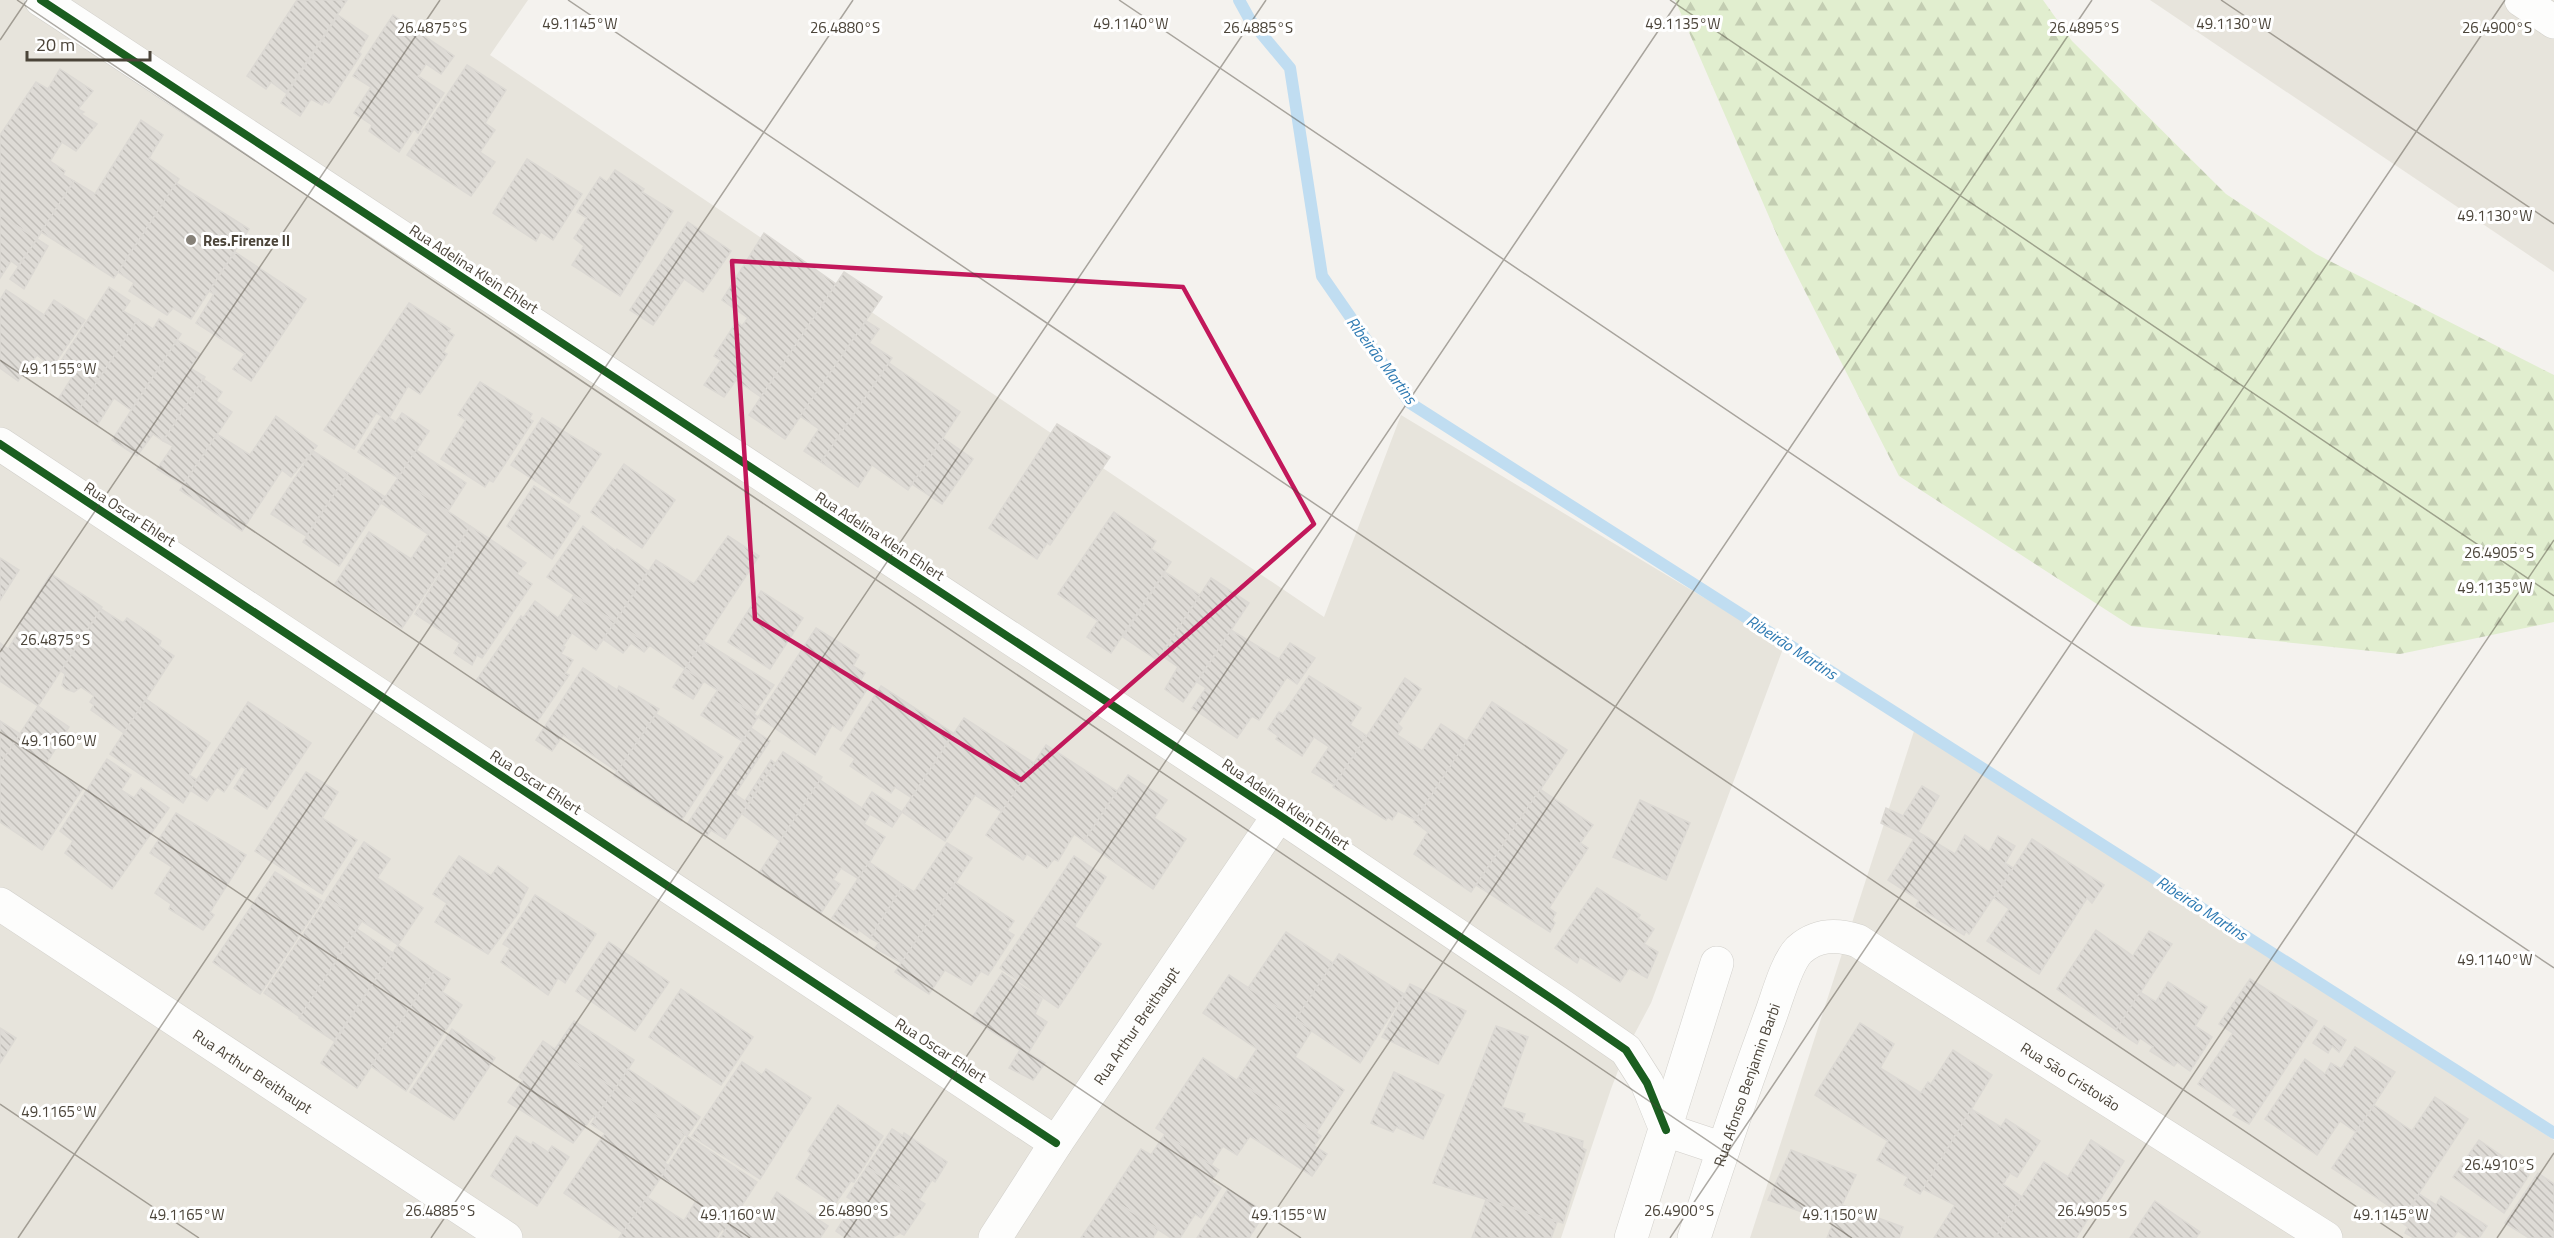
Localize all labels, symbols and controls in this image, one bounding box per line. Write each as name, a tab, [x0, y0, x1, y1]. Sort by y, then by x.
text: 49.1145°W	[542, 12, 618, 35]
text: 49.1140°W	[1093, 12, 1169, 35]
text: 49.1135°W	[1645, 12, 1721, 35]
text: 49.1130°W	[2196, 12, 2272, 35]
text: 26.4875°S	[397, 16, 467, 39]
text: 26.4880°S	[810, 16, 880, 39]
text: 26.4885°S	[1223, 16, 1293, 39]
text: 26.4895°S	[2049, 16, 2119, 39]
text: 26.4900°S	[2462, 16, 2532, 39]
scale bar	[27, 24, 150, 62]
text: 20 m	[36, 31, 75, 58]
text: 49.1130°W	[2457, 204, 2533, 227]
street label: Rua Adelina Klein Ehlert	[405, 218, 544, 320]
place label: Res.Firenze ll	[203, 229, 290, 252]
marker: Res.Firenze ll	[184, 233, 198, 247]
water label: Ribeirão Martins	[1341, 311, 1424, 410]
text: 49.1155°W	[21, 357, 97, 380]
street label: Rua Oscar Ehlert	[80, 476, 181, 553]
street label: Rua Adelina Klein Ehlert	[811, 485, 950, 587]
text: 26.4905°S	[2464, 541, 2534, 564]
text: 49.1135°W	[2457, 576, 2533, 599]
water label: Ribeirão Martins	[1742, 609, 1843, 686]
text: 26.4875°S	[20, 628, 90, 651]
text: 49.1160°W	[21, 729, 97, 752]
street label: Rua Oscar Ehlert	[486, 744, 587, 821]
street label: Rua Adelina Klein Ehlert	[1217, 753, 1355, 856]
water label: Ribeirão Martins	[2152, 870, 2253, 947]
text: 49.1140°W	[2457, 948, 2533, 971]
street label: Rua Arthur Breithaupt	[1087, 961, 1185, 1089]
street label: Rua Afonso Benjamin Barbi	[1707, 1000, 1786, 1169]
street label: Rua Oscar Ehlert	[891, 1012, 992, 1089]
street label: Rua Arthur Breithaupt	[188, 1023, 318, 1119]
street label: Rua São Cristovão	[2016, 1036, 2125, 1116]
text: 49.1165°W	[21, 1100, 97, 1123]
text: 26.4910°S	[2464, 1153, 2534, 1176]
text: 26.4885°S	[405, 1199, 475, 1222]
text: 26.4890°S	[818, 1199, 888, 1222]
text: 26.4900°S	[1644, 1199, 1714, 1222]
text: 26.4905°S	[2057, 1199, 2127, 1222]
text: 49.1165°W	[149, 1203, 225, 1226]
text: 49.1160°W	[700, 1203, 776, 1226]
text: 49.1155°W	[1251, 1203, 1327, 1226]
text: 49.1150°W	[1802, 1203, 1878, 1226]
text: 49.1145°W	[2353, 1203, 2429, 1226]

